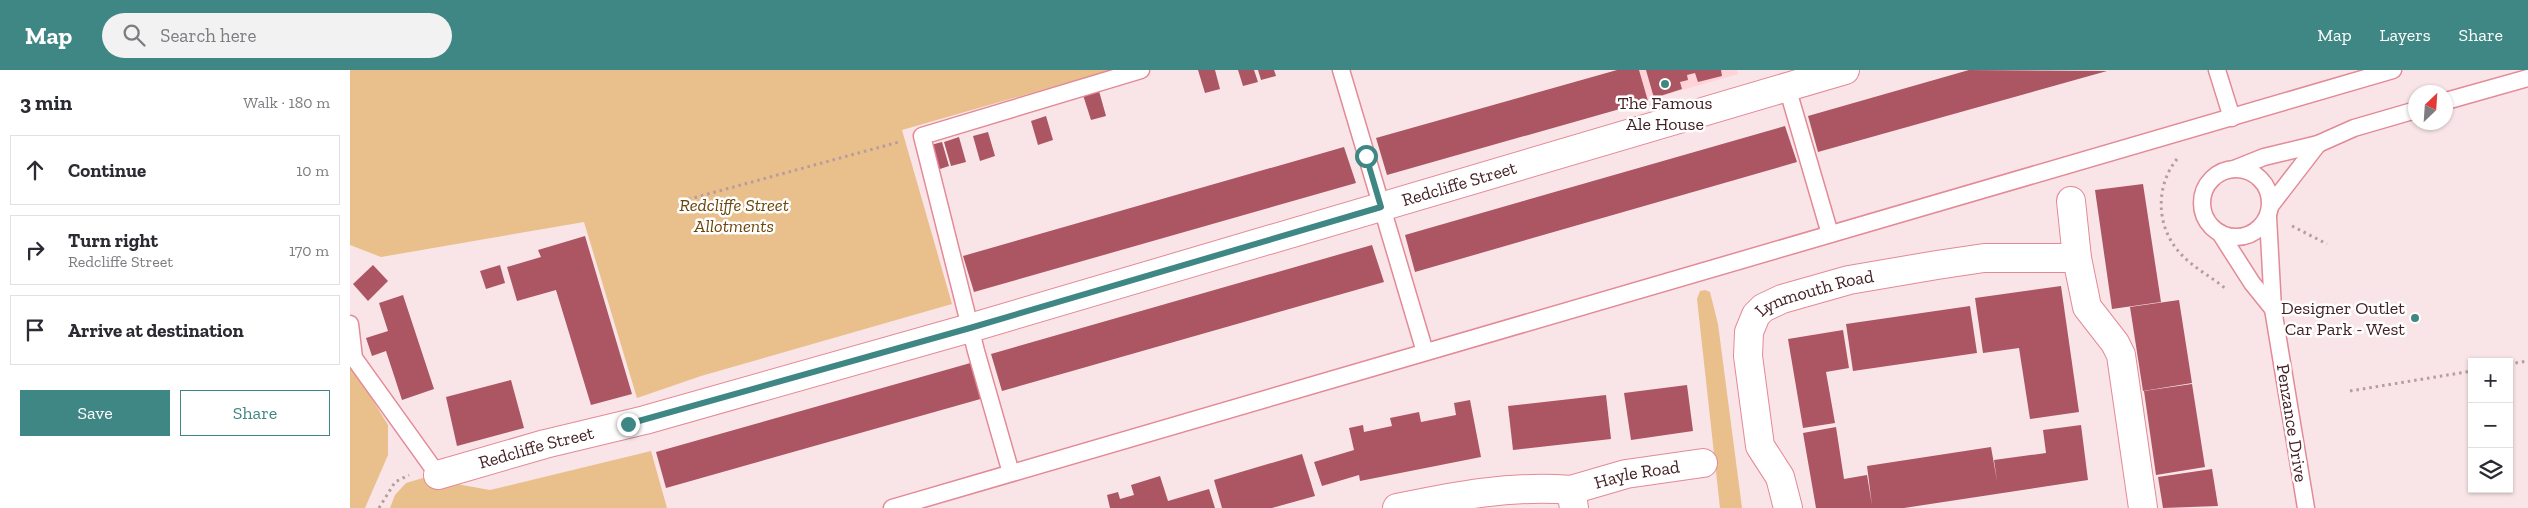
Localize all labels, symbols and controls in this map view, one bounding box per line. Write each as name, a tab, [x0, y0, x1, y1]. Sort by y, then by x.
search box	[102, 13, 452, 58]
text: Map	[25, 21, 72, 50]
icon: search	[120, 21, 148, 49]
text: Search here	[160, 24, 257, 47]
text: Map	[2317, 24, 2352, 46]
text: Layers	[2380, 24, 2431, 46]
text: Share	[2459, 24, 2503, 46]
marker: The Famous Ale House	[1659, 78, 1671, 90]
north arrow	[2408, 85, 2453, 130]
text: 3 min	[20, 90, 72, 115]
place label: The Famous Ale House	[1617, 92, 1713, 135]
text: Walk · 180 m	[243, 93, 330, 112]
route start	[1355, 145, 1378, 168]
icon: ahead	[21, 156, 49, 184]
street label: Redcliffe Street	[1399, 156, 1519, 211]
text: Continue	[68, 159, 146, 182]
text: 10 m	[296, 161, 329, 180]
park label: Redcliffe Street Allotments	[679, 194, 789, 237]
text: Turn right	[68, 229, 158, 252]
icon: right	[21, 236, 49, 264]
text: 170 m	[289, 241, 329, 260]
text: Redcliffe Street	[68, 252, 173, 271]
street label: Lynmouth Road	[1750, 265, 1875, 321]
place label: Designer Outlet Car Park - West	[2281, 297, 2405, 340]
marker: Designer Outlet Car Park - West	[2409, 312, 2421, 324]
icon: arrive	[21, 316, 49, 344]
text: Arrive at destination	[68, 319, 244, 342]
map controls	[2468, 358, 2513, 493]
button: +	[2468, 358, 2513, 403]
street label: Penzance Drive	[2272, 362, 2312, 484]
button: Save	[20, 390, 170, 436]
button: Share	[180, 390, 330, 436]
button: −	[2468, 403, 2513, 448]
route end	[617, 413, 640, 436]
street label: Redcliffe Street	[476, 422, 596, 474]
button: layers	[2468, 448, 2513, 493]
street label: Hayle Road	[1592, 455, 1681, 494]

